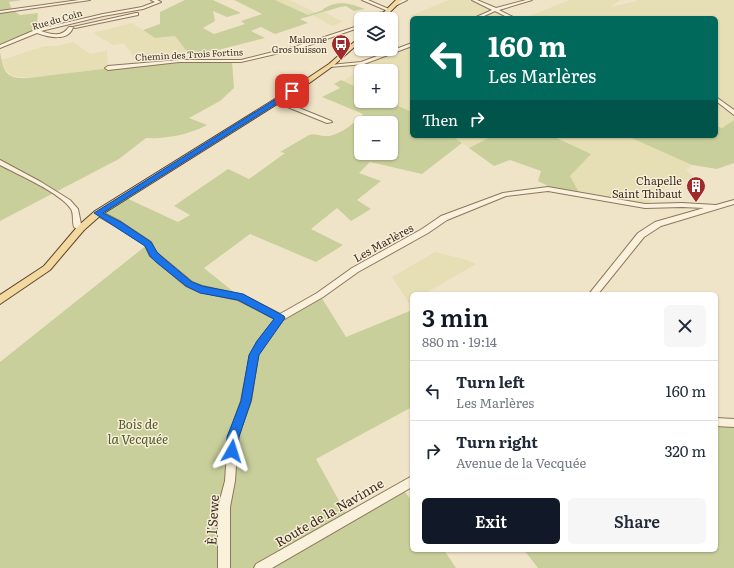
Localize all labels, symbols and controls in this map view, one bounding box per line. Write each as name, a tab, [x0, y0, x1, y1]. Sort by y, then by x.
street label: Rue du Coin	[30, 5, 84, 33]
map controls	[354, 12, 398, 160]
button: layers	[354, 12, 398, 56]
text: 160 m	[488, 24, 567, 66]
place label: Malonne Gros buisson	[272, 32, 327, 56]
icon: left	[422, 32, 474, 84]
bus stop icon: Malonne Gros buisson	[330, 33, 352, 61]
street label: Chemin des Trois Fortins	[135, 44, 243, 64]
text: Les Marlères	[488, 62, 596, 89]
button: +	[354, 64, 398, 108]
pin	[275, 74, 309, 108]
icon: arrive	[281, 80, 303, 102]
text: Then	[422, 108, 458, 131]
icon: right	[466, 108, 488, 130]
button: −	[354, 116, 398, 160]
place label: Chapelle Saint Thibaut	[612, 172, 683, 201]
building icon: Chapelle Saint Thibaut	[685, 175, 707, 203]
street label: Les Marlères	[350, 219, 416, 265]
text: 3 min	[422, 299, 488, 334]
button: close	[664, 305, 706, 347]
text: 880 m · 19:14	[422, 332, 497, 351]
text: Turn left	[456, 370, 525, 393]
text: 160 m	[666, 379, 706, 402]
icon: left	[422, 380, 444, 402]
text: Les Marlères	[456, 393, 534, 412]
park label: Bois de la Vecquée	[108, 414, 168, 448]
position arrow	[211, 430, 253, 472]
text: Turn right	[456, 430, 538, 453]
text: 320 m	[664, 439, 706, 462]
icon: right	[422, 440, 444, 462]
text: Avenue de la Vecquée	[456, 453, 586, 472]
street label: Route de la Navinne	[271, 473, 387, 551]
street label: È l'Sewe	[201, 494, 223, 546]
button: Exit	[422, 498, 560, 544]
button: Share	[568, 498, 706, 544]

